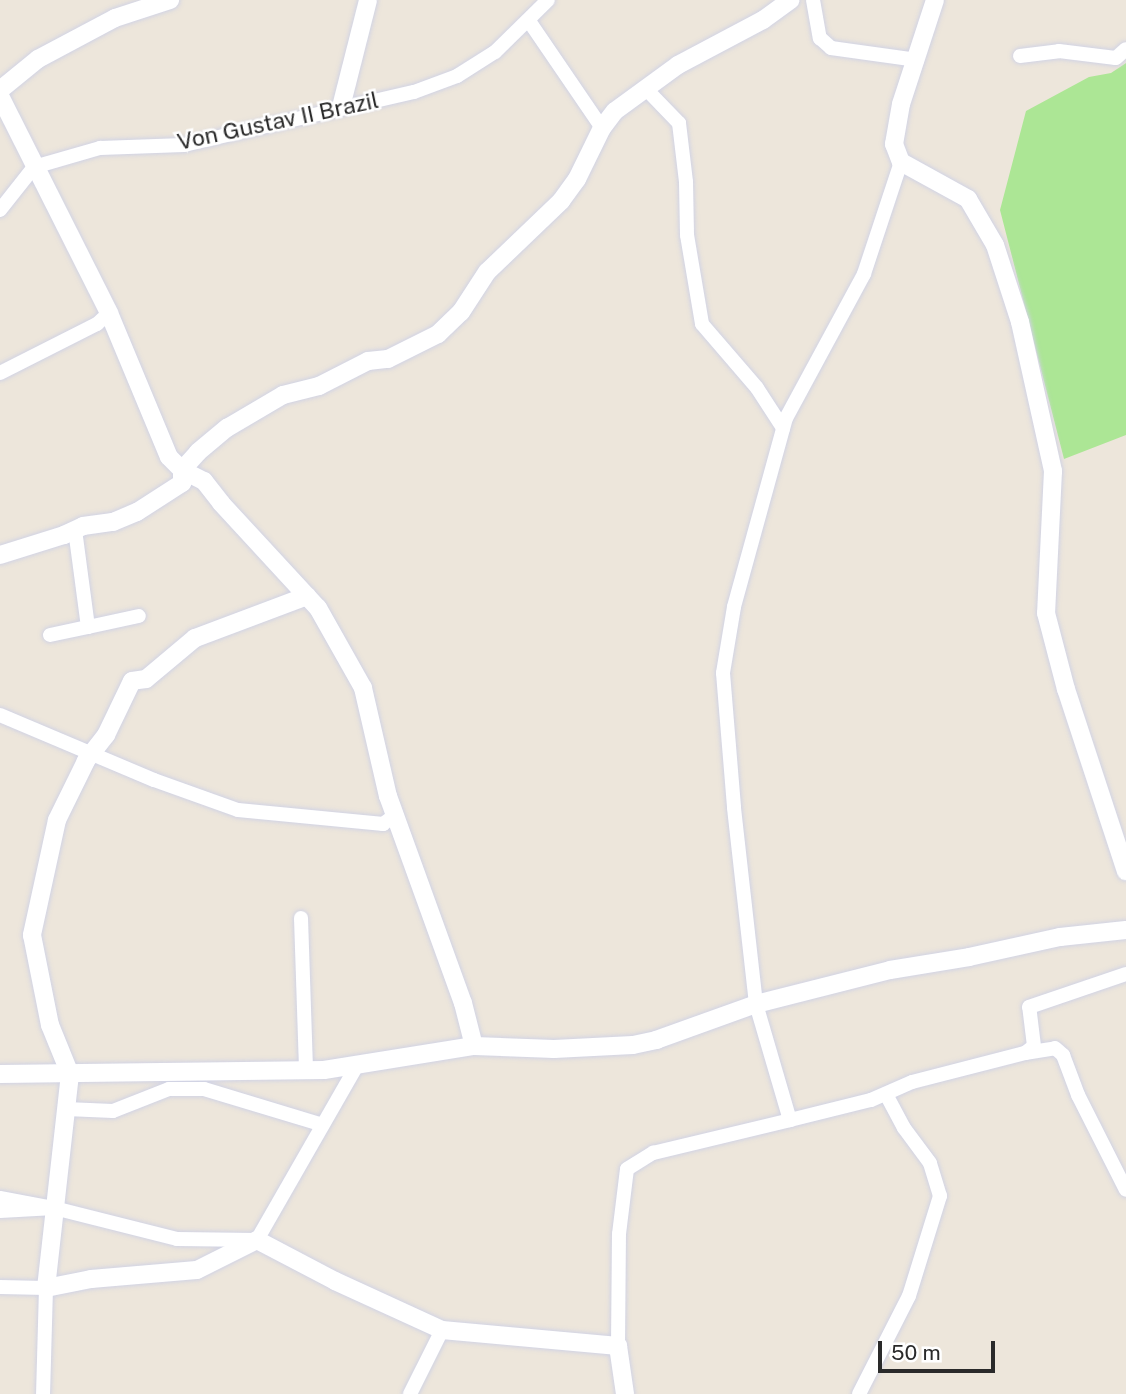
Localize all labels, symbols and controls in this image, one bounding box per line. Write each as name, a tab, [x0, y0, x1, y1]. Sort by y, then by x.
street label: Von Gustav II Brazil	[175, 86, 381, 156]
scale bar	[881, 1328, 998, 1372]
text: 50 m	[891, 1340, 941, 1365]

